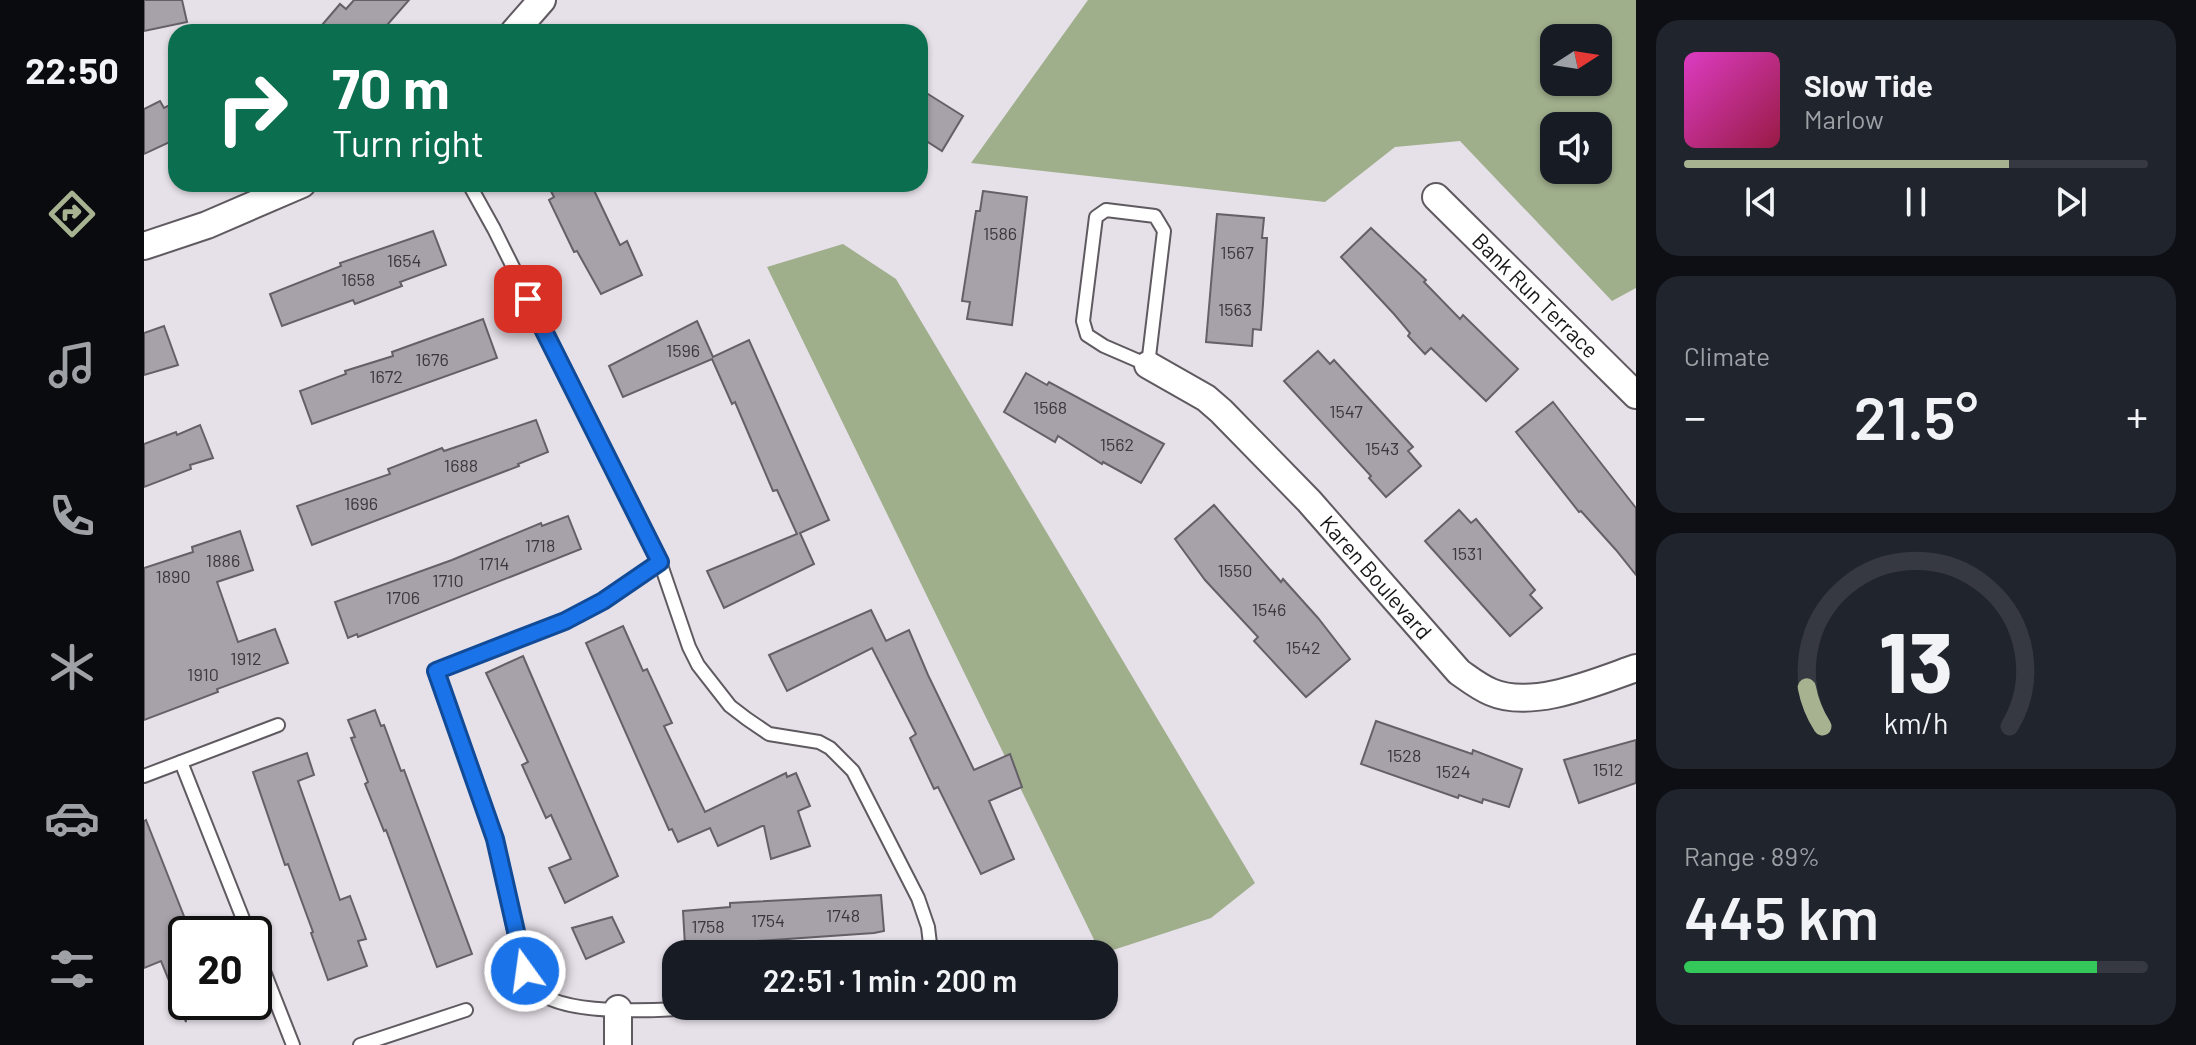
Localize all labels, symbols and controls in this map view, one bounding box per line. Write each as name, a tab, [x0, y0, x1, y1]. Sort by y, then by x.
north arrow	[1540, 24, 1612, 96]
map controls	[1540, 24, 1612, 184]
text: 22:50	[25, 48, 119, 91]
text: 70 m	[332, 53, 450, 120]
icon: right	[200, 56, 304, 160]
text: Slow Tide	[1804, 67, 1933, 103]
text: Marlow	[1804, 103, 1884, 134]
button: sound	[1540, 112, 1612, 184]
text: Turn right	[332, 121, 484, 164]
icon: previous	[1739, 180, 1783, 224]
icon: pause	[1894, 180, 1938, 224]
icon: next	[2049, 180, 2093, 224]
icon: directions	[44, 186, 100, 242]
house number: 1586	[983, 222, 1017, 244]
street label: Bank Run Terrace	[1468, 227, 1605, 363]
house number: 1567	[1220, 241, 1254, 263]
house number: 1654	[387, 249, 421, 271]
pin	[494, 265, 562, 333]
house number: 1658	[341, 268, 375, 290]
icon: arrive	[506, 277, 550, 321]
house number: 1563	[1218, 298, 1252, 320]
icon: music	[44, 337, 100, 393]
house number: 1596	[666, 339, 700, 361]
text: Climate	[1684, 340, 1770, 371]
house number: 1676	[415, 348, 449, 370]
house number: 1672	[369, 365, 403, 387]
text: 21.5°	[1854, 380, 1978, 452]
text: −	[1684, 389, 1706, 442]
text: +	[2126, 389, 2148, 442]
house number: 1568	[1033, 396, 1067, 418]
house number: 1547	[1329, 400, 1363, 422]
house number: 1562	[1100, 433, 1134, 455]
house number: 1543	[1365, 437, 1399, 459]
house number: 1688	[444, 454, 478, 476]
icon: phone	[44, 488, 100, 544]
house number: 1696	[344, 492, 378, 514]
street label: Karen Boulevard	[1315, 509, 1438, 644]
house number: 1718	[525, 534, 555, 556]
house number: 1531	[1452, 542, 1483, 564]
house number: 1886	[206, 549, 240, 571]
house number: 1714	[478, 552, 510, 574]
house number: 1550	[1218, 559, 1252, 581]
house number: 1890	[155, 565, 191, 587]
house number: 1710	[432, 569, 464, 591]
house number: 1706	[386, 586, 420, 608]
house number: 1546	[1252, 598, 1286, 620]
text: 13	[1879, 609, 1953, 709]
house number: 1542	[1285, 636, 1321, 658]
icon: climate	[44, 639, 100, 695]
house number: 1912	[230, 647, 262, 669]
house number: 1910	[187, 663, 219, 685]
text: km/h	[1884, 705, 1948, 740]
house number: 1528	[1387, 744, 1421, 766]
house number: 1512	[1593, 758, 1624, 780]
house number: 1524	[1435, 760, 1471, 782]
icon: car	[44, 790, 100, 846]
text: Range · 89%	[1684, 840, 1820, 871]
text: 445 km	[1684, 880, 1879, 952]
house number: 1748	[826, 904, 860, 926]
house number: 1754	[751, 909, 785, 931]
house number: 1758	[691, 915, 725, 937]
speed limit sign: 20	[168, 916, 272, 1020]
position arrow	[483, 929, 567, 1013]
icon: filters	[44, 941, 100, 997]
text: 22:51 · 1 min · 200 m	[763, 962, 1017, 998]

